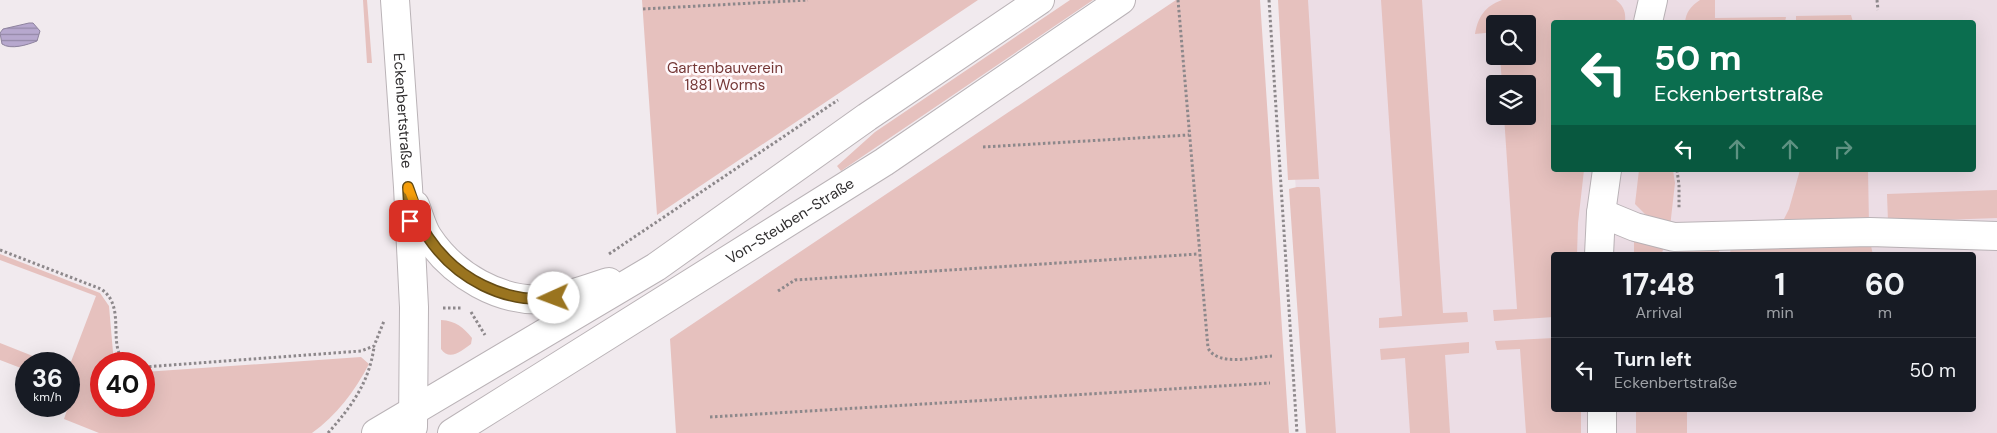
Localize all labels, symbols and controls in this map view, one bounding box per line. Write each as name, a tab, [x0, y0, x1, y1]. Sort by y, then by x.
map controls	[1486, 15, 1536, 125]
button: search	[1486, 15, 1536, 65]
text: 50 m	[1654, 35, 1742, 81]
icon: left	[1571, 40, 1636, 105]
street label: Eckenbertstraße	[389, 52, 417, 169]
park label: Gartenbauverein 1881 Worms	[667, 58, 783, 95]
button: layers	[1486, 75, 1536, 125]
text: Eckenbertstraße	[1654, 79, 1824, 108]
icon: left	[1670, 135, 1698, 163]
icon: ahead	[1723, 135, 1751, 163]
icon: ahead	[1776, 135, 1804, 163]
icon: right	[1829, 135, 1857, 163]
street label: Von-Steuben-Straße	[722, 173, 858, 269]
pin	[389, 200, 431, 242]
icon: arrive	[396, 207, 424, 235]
text: 17:48	[1622, 265, 1695, 304]
text: 1	[1775, 265, 1785, 304]
text: 60	[1865, 265, 1905, 304]
position arrow	[527, 271, 579, 323]
text: Arrival	[1635, 302, 1682, 323]
text: min	[1766, 302, 1794, 323]
text: m	[1878, 302, 1892, 323]
text: Turn left	[1614, 347, 1692, 372]
speed limit sign: 40	[90, 352, 155, 417]
icon: left	[1571, 356, 1599, 384]
text: 50 m	[1909, 358, 1956, 383]
text: 36	[32, 362, 63, 395]
text: Eckenbertstraße	[1614, 372, 1737, 393]
text: km/h	[33, 389, 62, 405]

